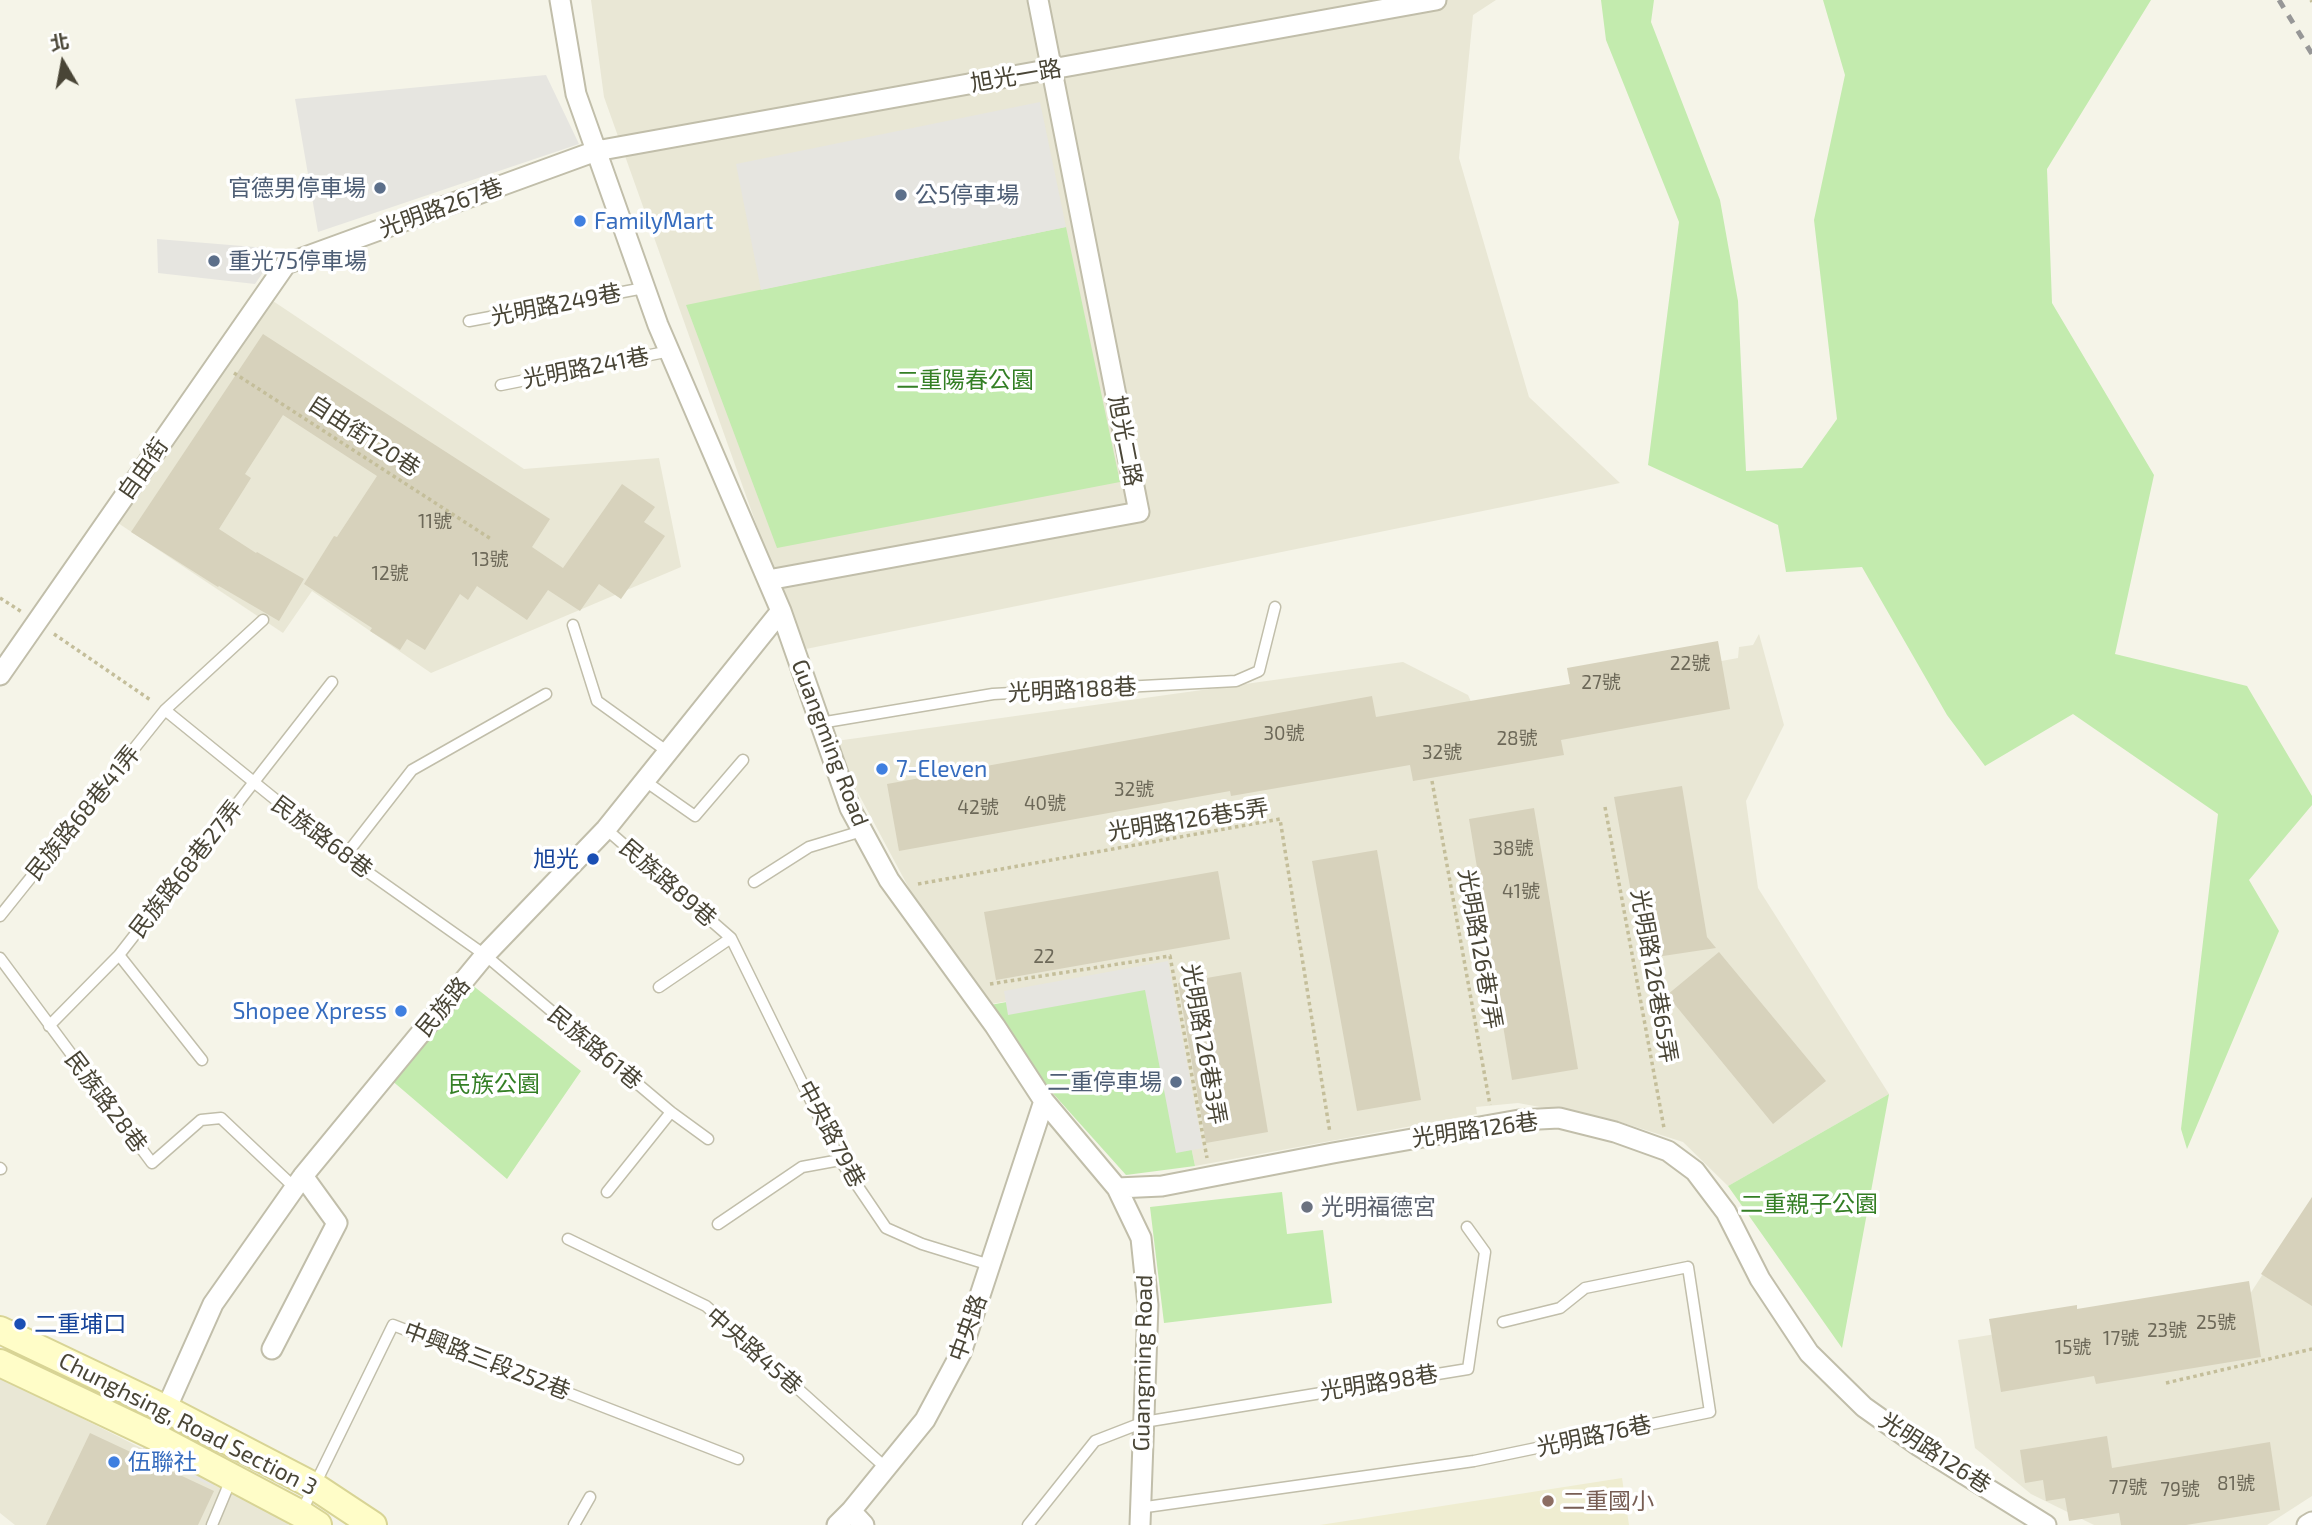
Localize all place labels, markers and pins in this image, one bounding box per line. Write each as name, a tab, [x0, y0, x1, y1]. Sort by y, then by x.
place label: 官德男停車場	[228, 174, 366, 202]
marker: 官德男停車場	[372, 180, 388, 196]
place label: 公5停車場	[915, 181, 1019, 209]
marker: 公5停車場	[893, 187, 909, 203]
place label: FamilyMart	[594, 207, 714, 235]
marker: FamilyMart	[572, 213, 588, 229]
place label: 重光75停車場	[228, 247, 367, 275]
marker: 重光75停車場	[206, 253, 222, 269]
place label: 7-Eleven	[896, 755, 987, 783]
marker: 7-Eleven	[874, 761, 890, 777]
place label: 旭光	[533, 845, 579, 873]
marker: 旭光	[585, 851, 601, 867]
place label: Shopee Xpress	[232, 997, 387, 1025]
marker: Shopee Xpress	[393, 1003, 409, 1019]
place label: 二重停車場	[1047, 1068, 1162, 1096]
marker: 二重停車場	[1168, 1074, 1184, 1090]
place label: 光明福德宮	[1321, 1193, 1436, 1221]
marker: 光明福德宮	[1299, 1199, 1315, 1215]
place label: 二重埔口	[34, 1310, 126, 1338]
marker: 二重埔口	[12, 1316, 28, 1332]
place label: 伍聯社	[128, 1448, 197, 1476]
marker: 伍聯社	[106, 1454, 122, 1470]
place label: 二重國小	[1562, 1487, 1654, 1515]
marker: 二重國小	[1540, 1493, 1556, 1509]

